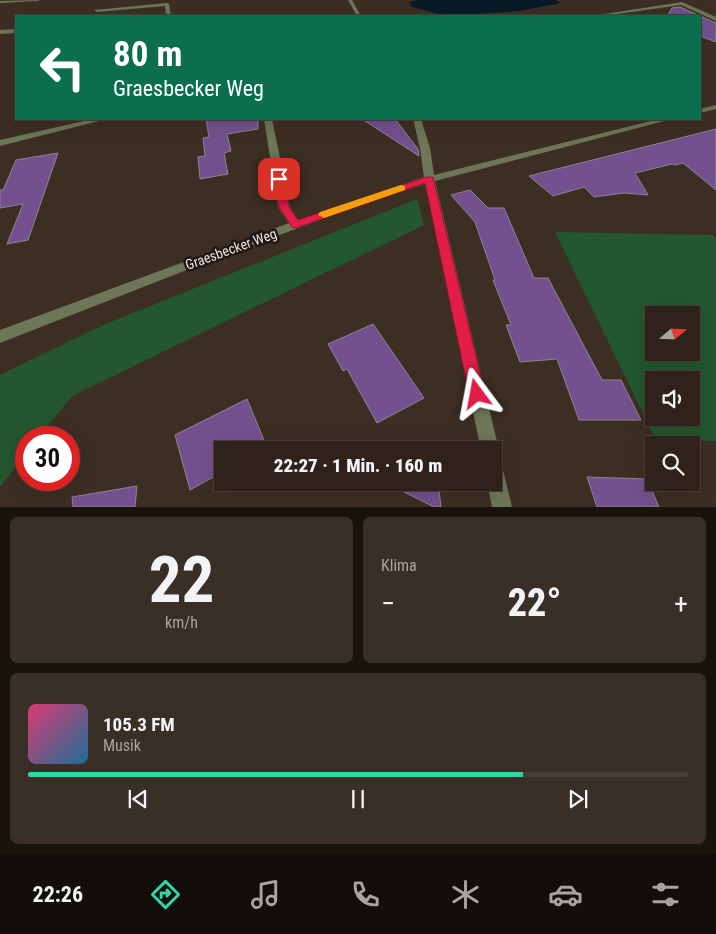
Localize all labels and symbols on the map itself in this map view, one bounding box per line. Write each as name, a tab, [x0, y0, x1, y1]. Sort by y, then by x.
pin	[258, 158, 300, 200]
street label: Graesbecker Weg	[183, 225, 279, 273]
north arrow	[645, 306, 700, 361]
position arrow	[450, 367, 502, 419]
speed limit sign: 30	[15, 426, 80, 491]

